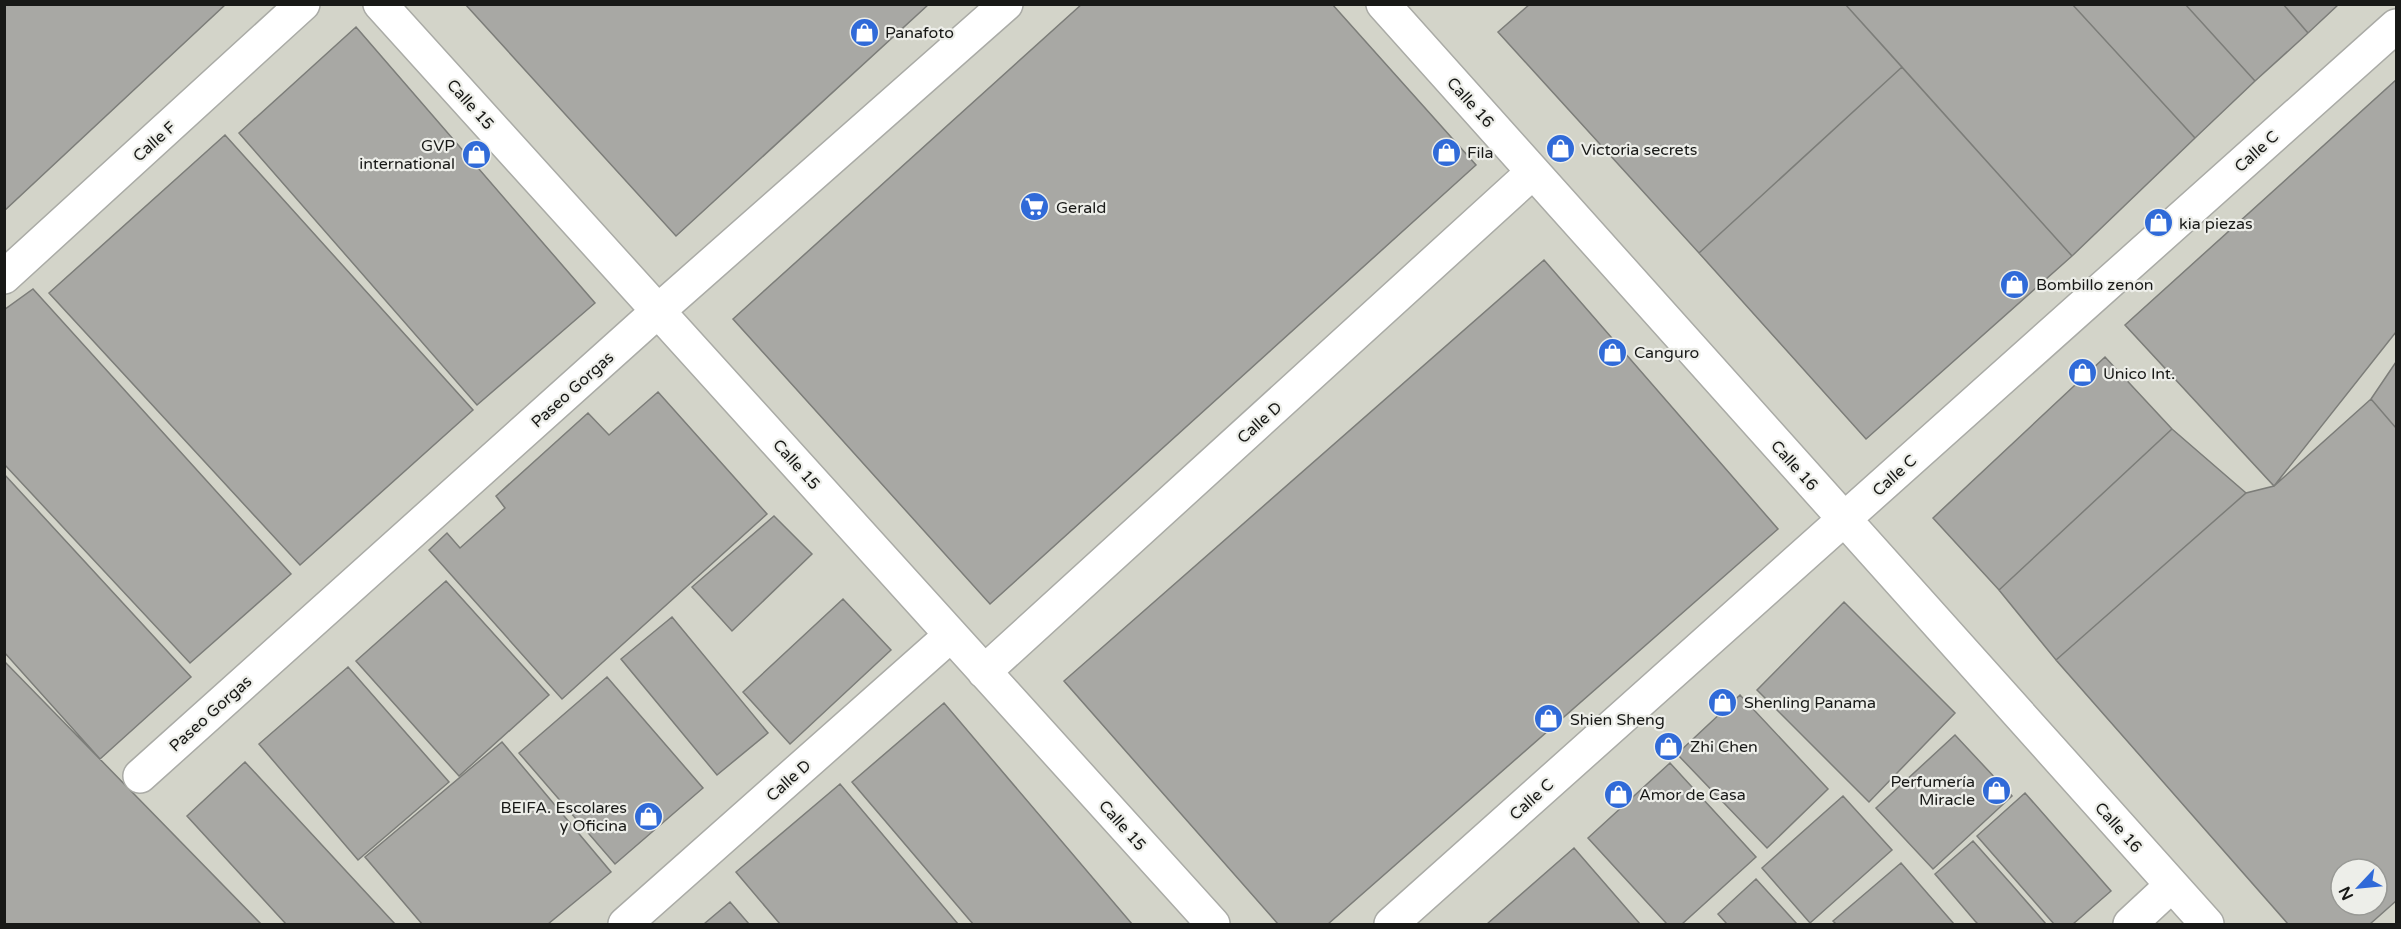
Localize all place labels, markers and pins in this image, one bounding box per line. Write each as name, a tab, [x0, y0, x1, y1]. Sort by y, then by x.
shop icon: Panafoto	[848, 16, 880, 48]
place label: Panafoto	[885, 23, 954, 43]
shop icon: Victoria secrets	[1544, 133, 1576, 165]
place label: GVP international	[359, 136, 455, 174]
shop icon: Fila	[1430, 136, 1462, 168]
shop icon: GVP international	[460, 138, 492, 170]
place label: Victoria secrets	[1581, 140, 1697, 160]
place label: Fila	[1467, 143, 1494, 163]
supermarket icon: Gerald	[1019, 191, 1051, 223]
place label: Gerald	[1056, 198, 1106, 218]
shop icon: kia piezas	[2142, 207, 2174, 239]
place label: kia piezas	[2179, 214, 2253, 234]
shop icon: Bombillo zenon	[1999, 268, 2031, 300]
place label: Bombillo zenon	[2036, 275, 2154, 295]
shop icon: Canguro	[1597, 336, 1629, 368]
place label: Canguro	[1634, 343, 1699, 363]
shop icon: Unico Int.	[2066, 357, 2098, 389]
place label: Unico Int.	[2103, 364, 2175, 384]
shop icon: Shenling Panama	[1707, 686, 1739, 718]
place label: Shenling Panama	[1744, 693, 1876, 713]
shop icon: Shien Sheng	[1533, 703, 1565, 735]
place label: Shien Sheng	[1570, 710, 1665, 730]
shop icon: Zhi Chen	[1653, 730, 1685, 762]
place label: Zhi Chen	[1690, 737, 1758, 757]
place label: Perfumería Miracle	[1891, 772, 1975, 810]
shop icon: Perfumería Miracle	[1980, 774, 2012, 806]
shop icon: Amor de Casa	[1602, 778, 1634, 810]
place label: Amor de Casa	[1639, 785, 1746, 805]
place label: BEIFA. Escolares y Oficina	[500, 798, 627, 836]
shop icon: BEIFA. Escolares y Oficina	[632, 800, 664, 832]

